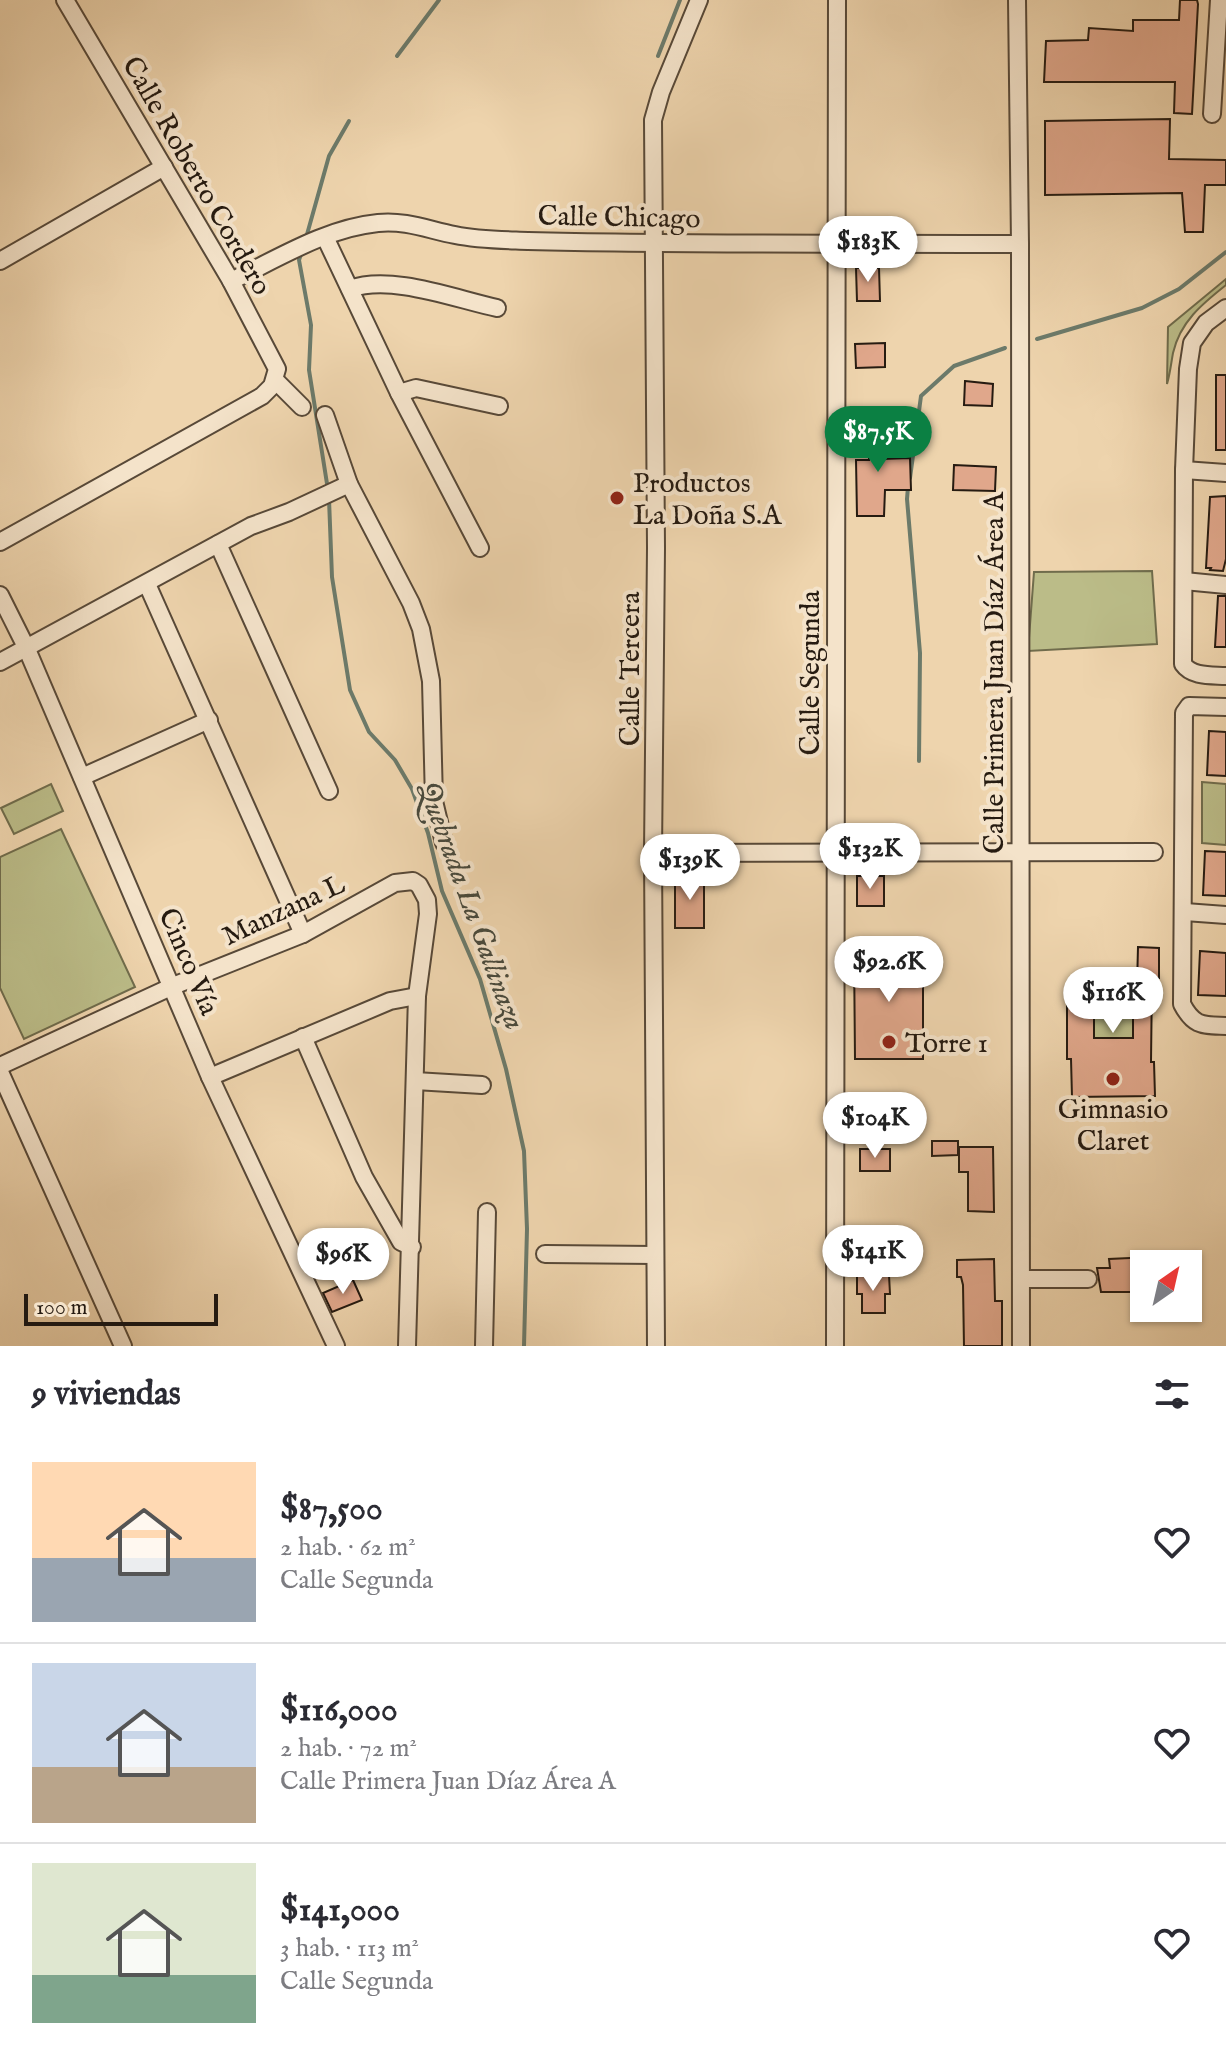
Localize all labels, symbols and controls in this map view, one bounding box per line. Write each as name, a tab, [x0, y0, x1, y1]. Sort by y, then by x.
street label: Calle Roberto Cordero	[113, 51, 278, 302]
street label: Calle Chicago	[537, 200, 701, 237]
pin: $183K	[812, 216, 924, 284]
text: $183K	[837, 225, 899, 258]
pin: $87.5K	[813, 406, 943, 474]
text: $87.5K	[843, 415, 913, 448]
place label: Productos La Doña S.A	[633, 467, 783, 534]
marker: Productos La Doña S.A	[608, 489, 626, 507]
street label: Calle Primera Juan Díaz Área A	[977, 491, 1013, 854]
street label: Calle Segunda	[794, 590, 829, 756]
street label: Calle Tercera	[614, 591, 649, 746]
water label: Quebrada La Gallinaza	[408, 776, 533, 1035]
pin: $132K	[814, 823, 926, 891]
text: $132K	[838, 832, 902, 865]
pin: $139K	[634, 834, 746, 902]
text: $139K	[658, 843, 722, 876]
street label: Manzana L	[217, 868, 351, 955]
street label: Cinco Vía	[150, 903, 226, 1022]
pin: $92.6K	[824, 936, 954, 1004]
text: $92.6K	[852, 945, 926, 978]
pin: $116K	[1057, 967, 1169, 1035]
text: $116K	[1081, 976, 1145, 1009]
place label: Torre 1	[905, 1027, 988, 1062]
marker: Torre 1	[880, 1033, 898, 1051]
marker: Gimnasio Claret	[1104, 1070, 1122, 1088]
pin: $104K	[819, 1092, 931, 1160]
place label: Gimnasio Claret	[1058, 1093, 1168, 1160]
text: $104K	[841, 1101, 909, 1134]
pin: $141K	[817, 1225, 929, 1293]
pin: $96K	[296, 1228, 390, 1296]
text: $141K	[840, 1234, 906, 1267]
text: $96K	[315, 1237, 371, 1270]
north arrow	[1130, 1250, 1202, 1322]
map controls	[1130, 1250, 1202, 1322]
scale bar	[24, 1290, 218, 1326]
text: 100 m	[36, 1294, 88, 1322]
icon: filters	[1150, 1372, 1194, 1416]
text: 9 viviendas	[32, 1373, 181, 1416]
text: $87,500	[280, 1488, 383, 1531]
icon: home	[96, 1494, 192, 1590]
icon: heart	[1150, 1520, 1194, 1564]
text: 2 hab. · 62 m²	[280, 1531, 416, 1564]
text: Calle Segunda	[280, 1564, 433, 1597]
text: $116,000	[280, 1689, 398, 1732]
icon: home	[96, 1695, 192, 1791]
icon: heart	[1150, 1721, 1194, 1765]
text: 2 hab. · 72 m²	[280, 1732, 417, 1765]
text: Calle Primera Juan Díaz Área A	[280, 1765, 616, 1798]
text: $141,000	[280, 1889, 400, 1932]
icon: home	[96, 1895, 192, 1991]
icon: heart	[1150, 1921, 1194, 1965]
text: 3 hab. · 113 m²	[280, 1932, 419, 1965]
text: Calle Segunda	[280, 1965, 433, 1998]

